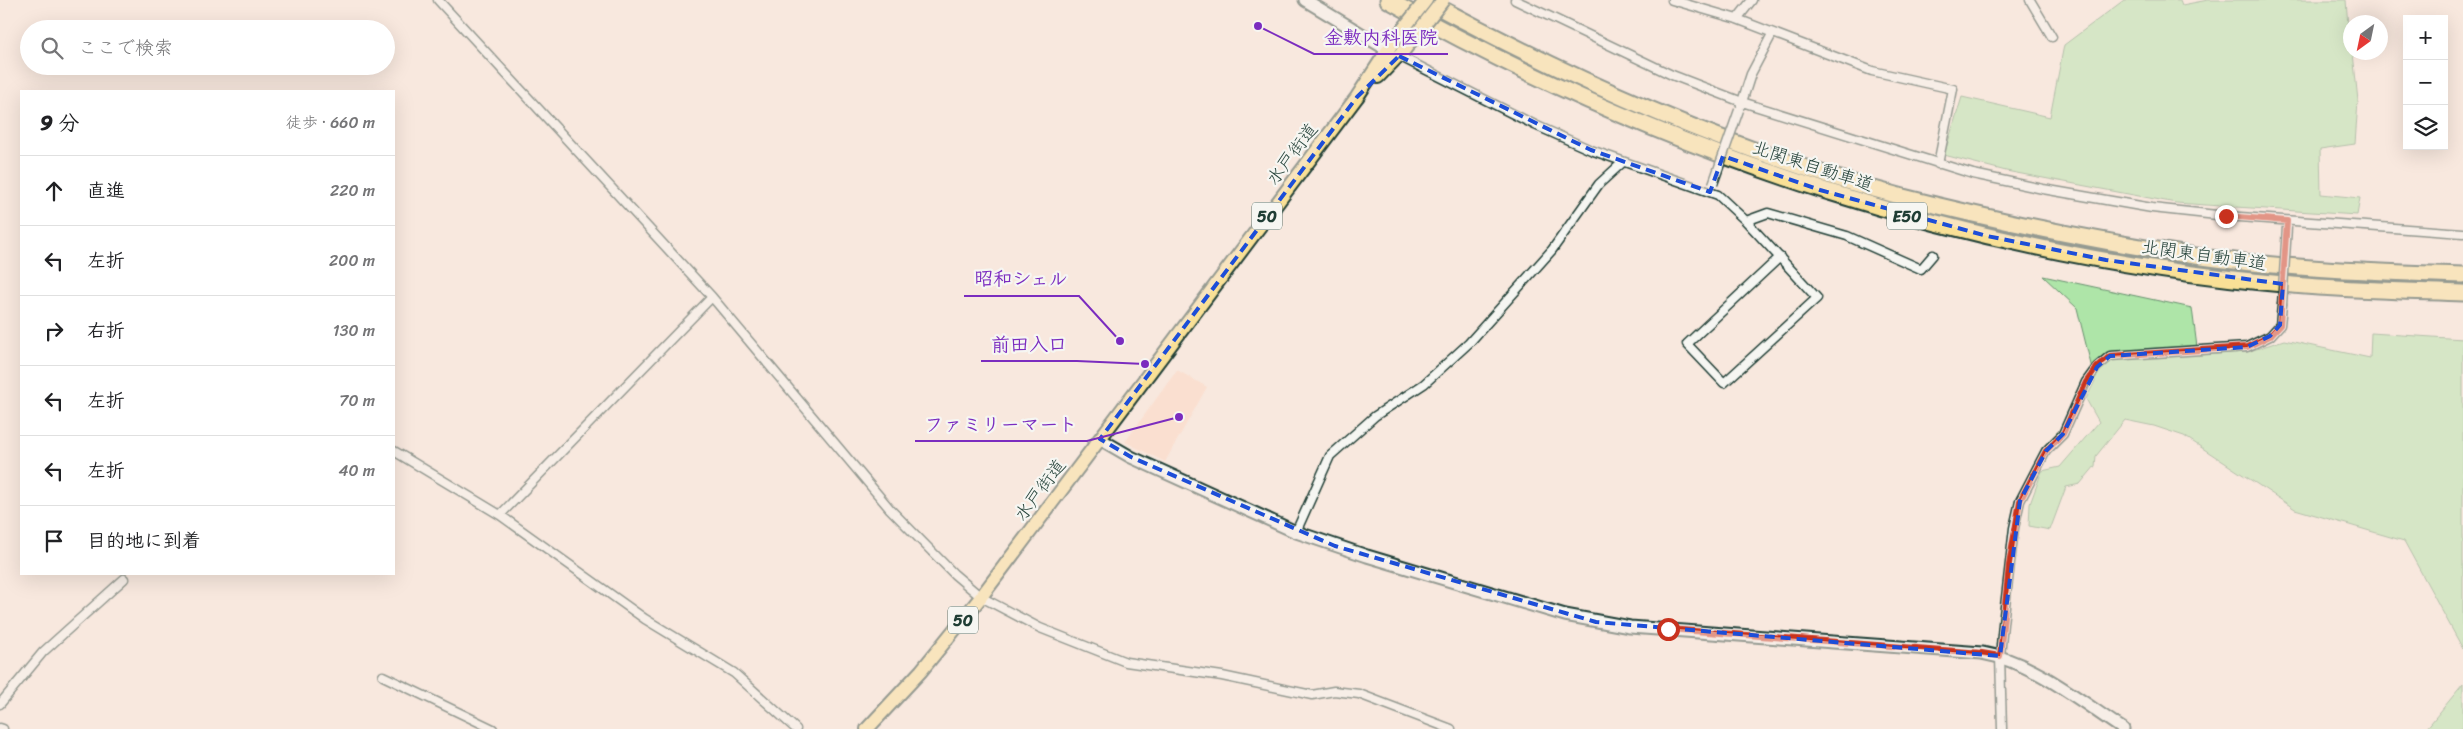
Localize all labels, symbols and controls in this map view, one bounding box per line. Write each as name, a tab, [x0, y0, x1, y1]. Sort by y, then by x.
north arrow	[2343, 15, 2388, 60]
map controls	[2403, 15, 2448, 150]
button: +	[2403, 15, 2448, 60]
search box	[20, 20, 395, 75]
callout: 金敷内科医院	[1314, 20, 1448, 54]
text: 金敷内科医院	[1324, 21, 1438, 54]
text: ここで検索	[78, 31, 173, 64]
icon: search	[38, 34, 66, 62]
button: −	[2403, 60, 2448, 105]
text: 9 分	[40, 104, 79, 142]
button: layers	[2403, 105, 2448, 150]
text: 徒歩 · 660 m	[286, 108, 375, 137]
street label: 水戸街道	[1258, 116, 1326, 192]
street label: 北関東自動車道	[1748, 131, 1878, 201]
text: 直進	[87, 174, 125, 207]
text: 220 m	[330, 176, 375, 205]
icon: ahead	[40, 177, 68, 205]
road number: 50	[1252, 202, 1282, 230]
road number: E50	[1887, 202, 1927, 230]
route end	[2215, 205, 2238, 228]
street label: 北関東自動車道	[2139, 230, 2269, 280]
text: 左折	[87, 244, 125, 277]
text: 200 m	[329, 246, 375, 275]
icon: left	[40, 247, 68, 275]
callout: 昭和シェル	[964, 262, 1079, 296]
text: 昭和シェル	[974, 262, 1068, 295]
text: 右折	[87, 314, 125, 347]
text: 130 m	[333, 316, 375, 345]
icon: right	[40, 317, 68, 345]
callout: 前田入口	[981, 327, 1077, 361]
text: 前田入口	[991, 328, 1067, 361]
text: 左折	[87, 384, 125, 417]
text: 70 m	[339, 386, 375, 415]
icon: left	[40, 387, 68, 415]
callout: ファミリーマート	[915, 407, 1087, 441]
text: ファミリーマート	[925, 408, 1077, 441]
street label: 水戸街道	[1006, 452, 1074, 528]
text: 左折	[87, 454, 125, 487]
text: 40 m	[338, 456, 375, 485]
icon: left	[40, 457, 68, 485]
text: 目的地に到着	[87, 524, 201, 557]
icon: arrive	[40, 527, 68, 555]
road number: 50	[948, 606, 978, 634]
route start	[1657, 618, 1680, 641]

